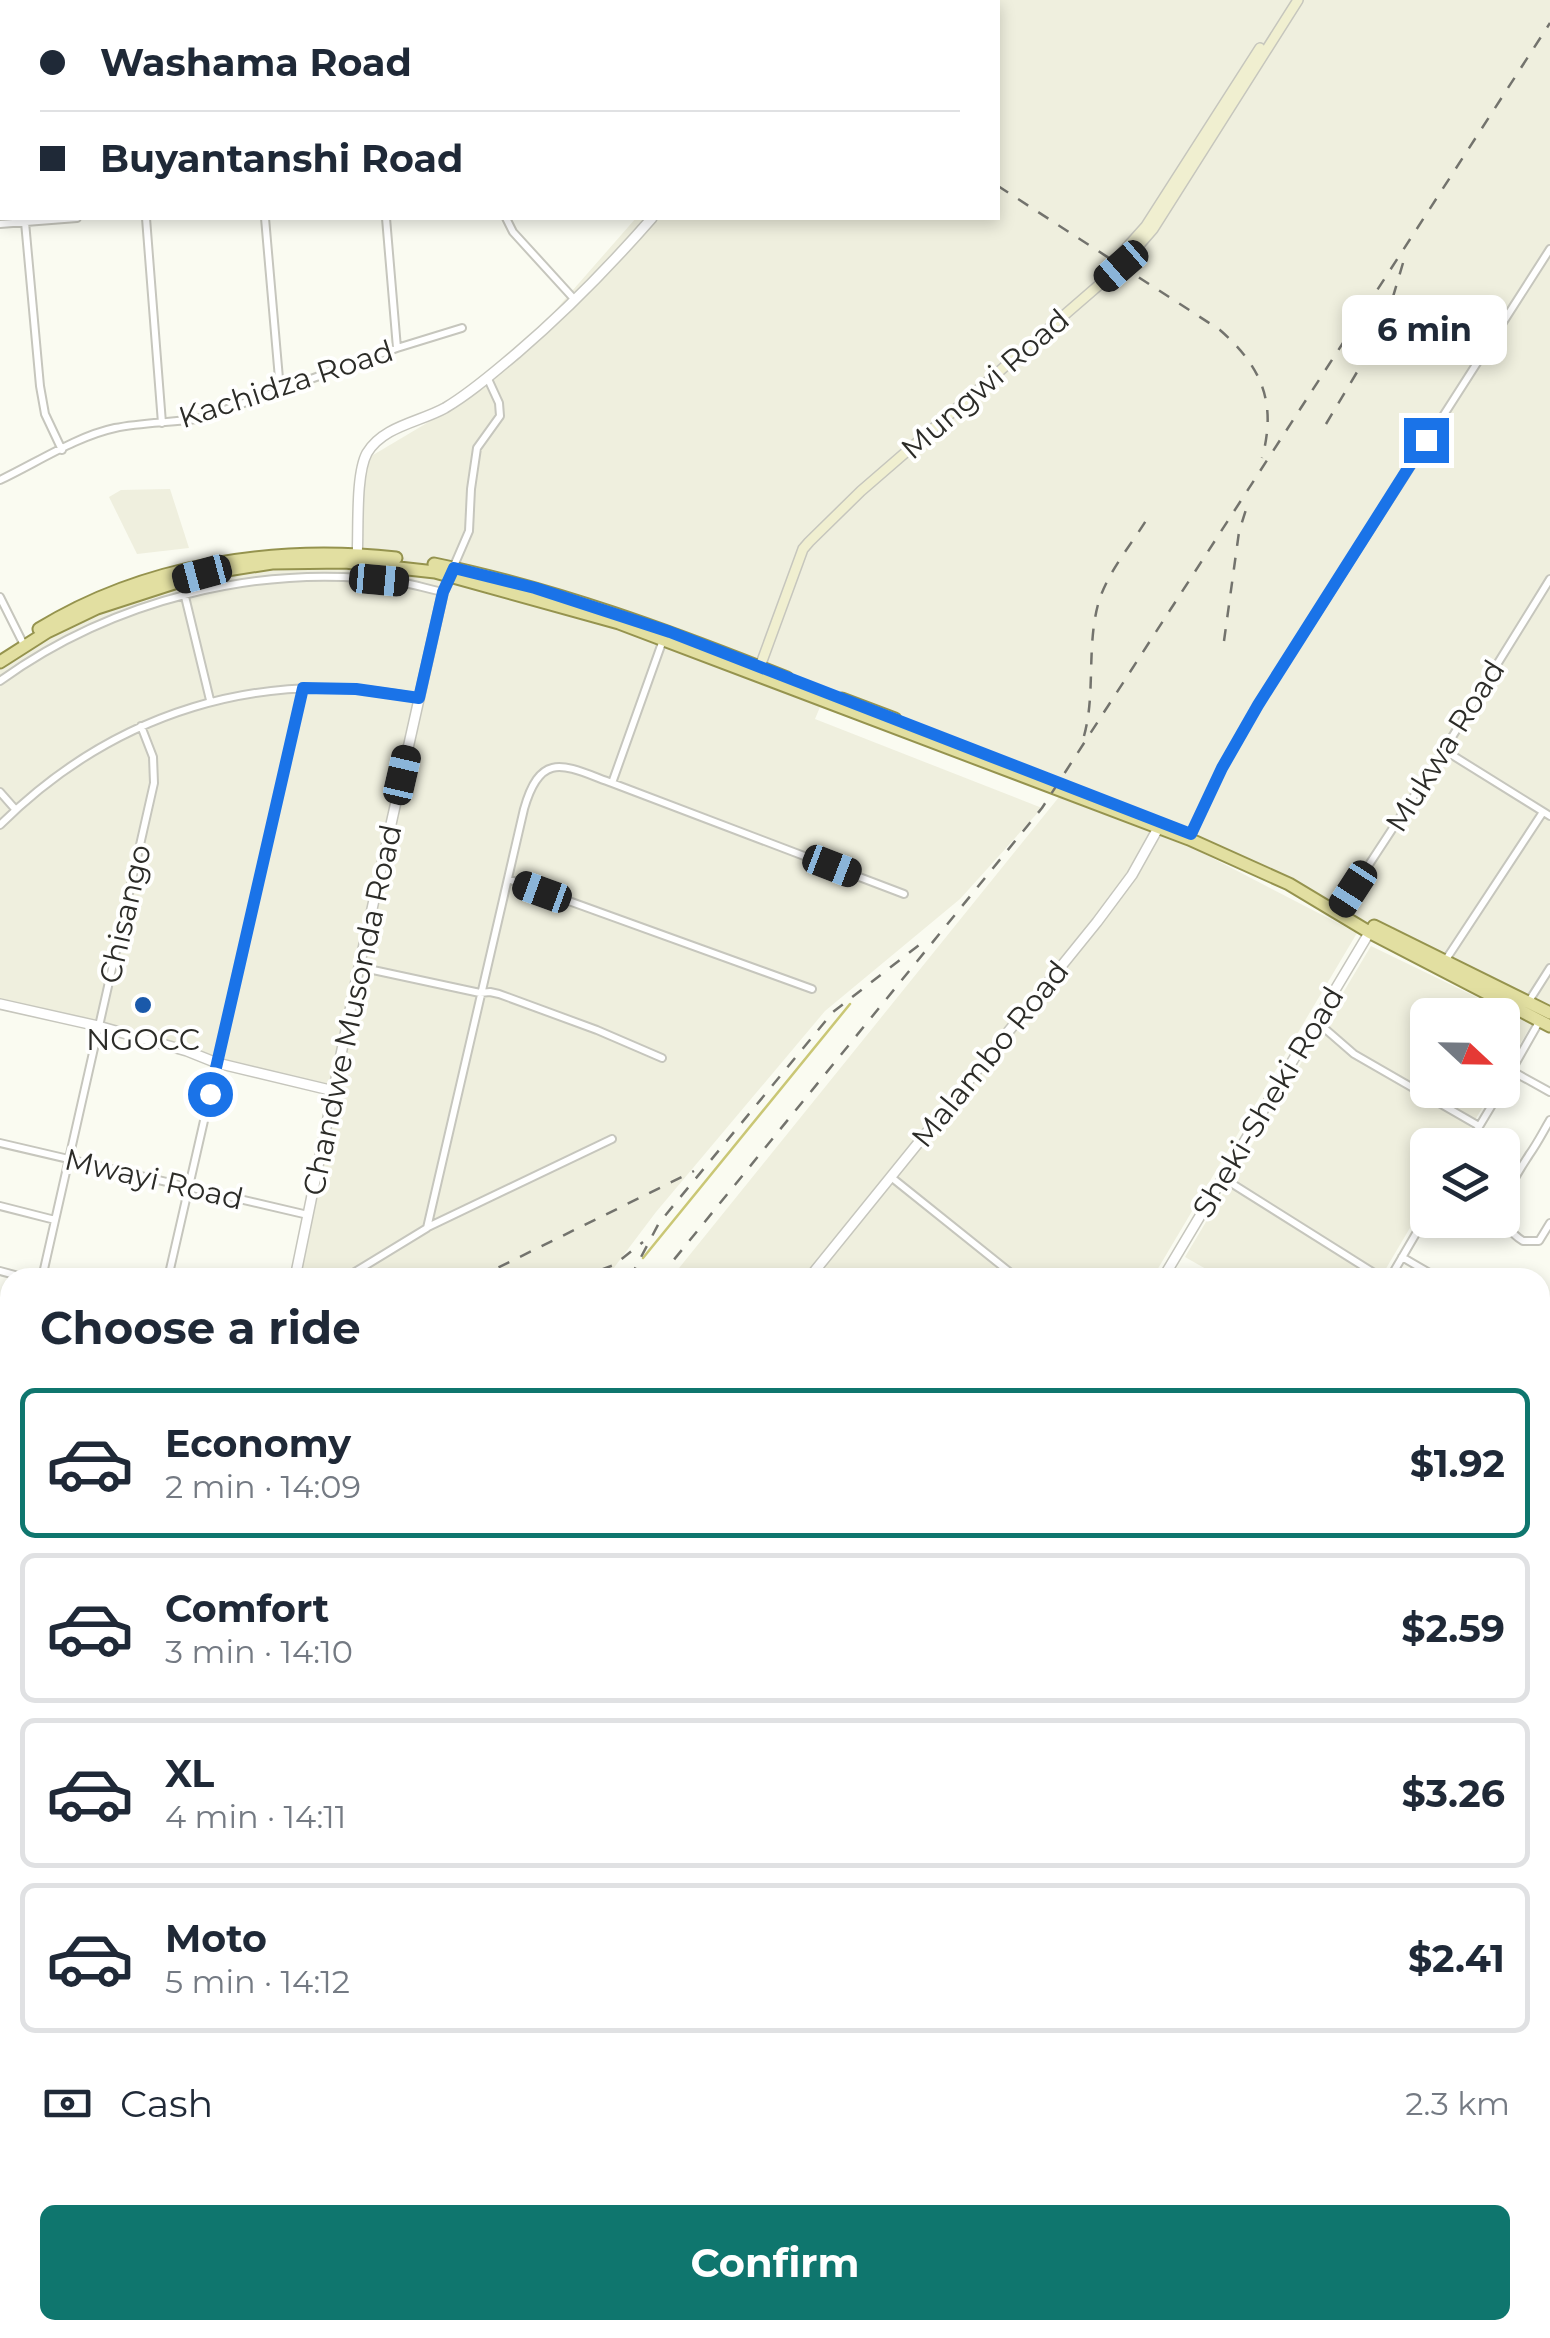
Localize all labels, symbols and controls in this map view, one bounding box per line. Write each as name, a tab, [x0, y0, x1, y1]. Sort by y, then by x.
text: Washama Road	[100, 39, 412, 86]
text: Buyantanshi Road	[100, 135, 463, 182]
car	[1089, 235, 1153, 297]
callout: 6 min	[1344, 295, 1508, 365]
street label: Mungwi Road	[893, 301, 1077, 467]
text: 6 min	[1377, 310, 1472, 349]
street label: Kachidza Road	[174, 332, 398, 436]
route end	[1404, 418, 1449, 463]
car	[169, 552, 235, 596]
car	[348, 562, 410, 598]
street label: Mukwa Road	[1377, 653, 1513, 839]
car	[381, 742, 423, 808]
street label: Chandwe Musonda Road	[295, 821, 409, 1199]
street label: Chisango	[91, 841, 159, 987]
car	[799, 841, 865, 891]
car	[1324, 856, 1382, 922]
car	[509, 868, 575, 916]
street label: Malambo Road	[903, 953, 1077, 1155]
street label: Sheki-Sheki Road	[1184, 980, 1352, 1224]
marker: NGOCC	[132, 994, 154, 1016]
north arrow	[1410, 998, 1520, 1108]
map controls	[1410, 998, 1520, 1238]
place label: NGOCC	[86, 1021, 200, 1058]
route start	[188, 1072, 233, 1117]
button: layers	[1410, 1128, 1520, 1238]
street label: Mwayi Road	[61, 1140, 247, 1218]
text: Choose a ride	[40, 1300, 361, 1355]
icon: car	[45, 1418, 135, 1508]
text: Economy	[165, 1420, 351, 1467]
text: $1.92	[1410, 1440, 1505, 1487]
text: 2 min · 14:09	[165, 1467, 361, 1506]
icon: car	[45, 1583, 135, 1673]
text: Comfort	[165, 1585, 329, 1632]
text: $2.59	[1401, 1605, 1505, 1652]
text: 3 min · 14:10	[165, 1632, 353, 1671]
icon: car	[45, 1748, 135, 1838]
text: XL	[165, 1750, 214, 1797]
text: $3.26	[1401, 1770, 1505, 1817]
text: 4 min · 14:11	[165, 1797, 346, 1836]
icon: car	[45, 1913, 135, 2003]
text: Moto	[165, 1915, 267, 1962]
text: $2.41	[1408, 1935, 1505, 1982]
text: 5 min · 14:12	[165, 1962, 350, 2001]
icon: cash	[40, 2076, 95, 2131]
text: Cash	[120, 2080, 213, 2127]
text: 2.3 km	[1405, 2084, 1510, 2123]
button: Confirm	[40, 2205, 1510, 2320]

